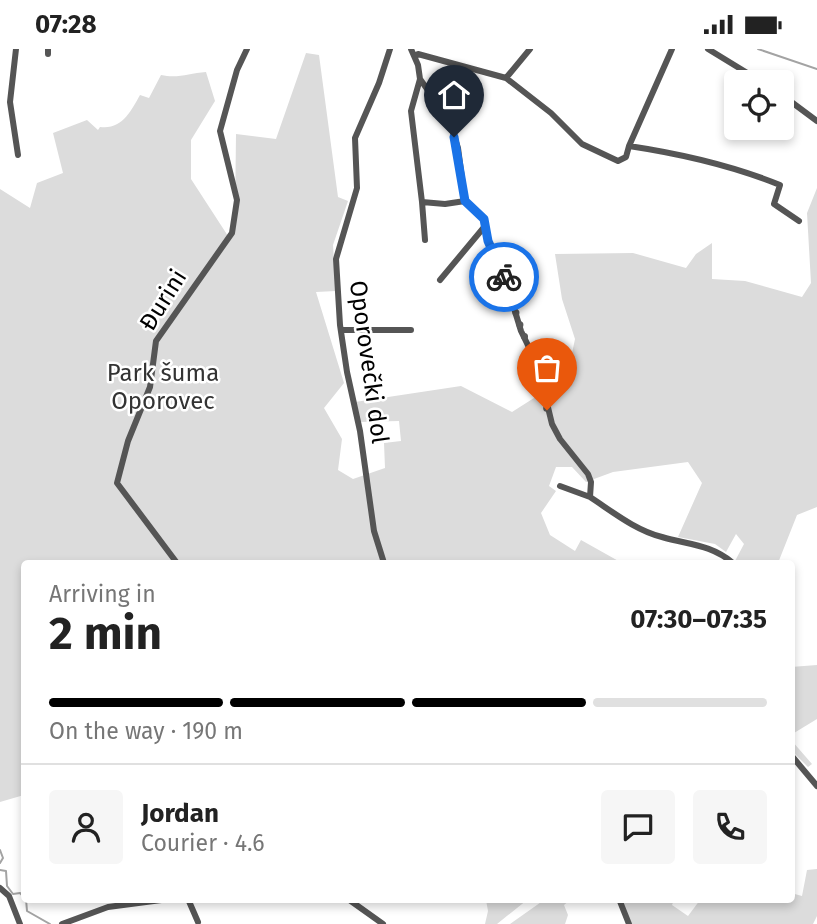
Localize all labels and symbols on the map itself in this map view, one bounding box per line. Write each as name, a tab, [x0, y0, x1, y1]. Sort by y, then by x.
pin	[424, 65, 484, 137]
courier	[469, 242, 539, 312]
street label: Đurini	[133, 264, 193, 336]
street label: Oporovečki dol	[344, 279, 394, 445]
pin	[517, 338, 577, 410]
park label: Park šuma Oporovec	[107, 359, 219, 415]

